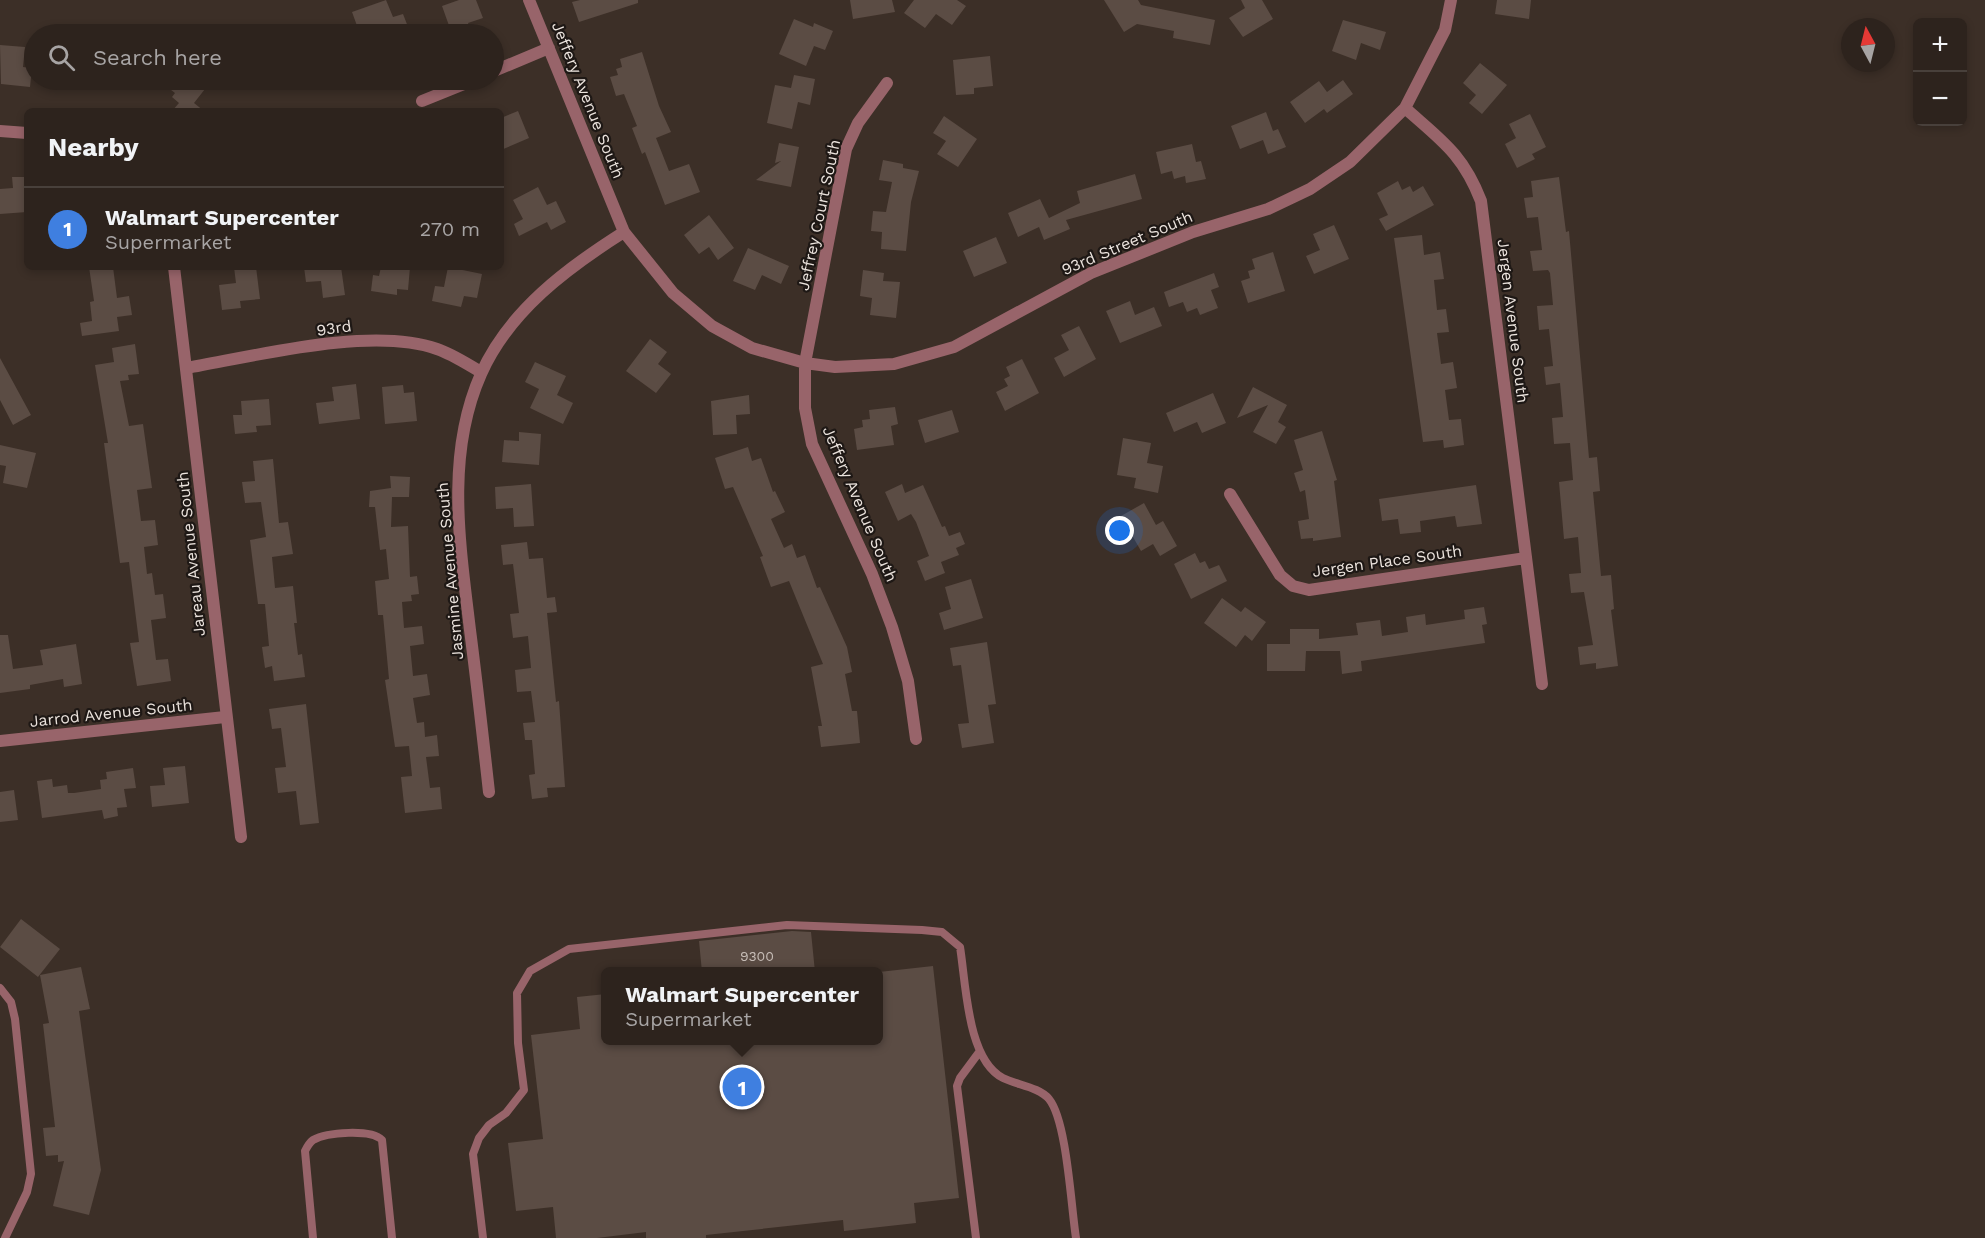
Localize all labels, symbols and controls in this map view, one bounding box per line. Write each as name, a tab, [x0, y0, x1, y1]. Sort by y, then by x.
north arrow	[1841, 18, 1895, 72]
map controls	[1913, 18, 1967, 126]
button: +	[1913, 18, 1967, 72]
street label: Jeffery Avenue South	[548, 19, 628, 181]
search box	[24, 24, 504, 90]
icon: search	[45, 41, 78, 74]
text: Search here	[93, 45, 222, 70]
button: −	[1913, 72, 1967, 126]
text: Nearby	[48, 132, 139, 162]
street label: Jeffrey Court South	[794, 138, 844, 292]
text: Walmart Supercenter	[105, 205, 339, 230]
street label: 93rd Street South	[1059, 207, 1195, 279]
text: 1	[63, 217, 72, 241]
text: 270 m	[420, 217, 480, 241]
text: Supermarket	[105, 230, 231, 254]
street label: Jergen Avenue South	[1494, 238, 1532, 404]
street label: 93rd	[315, 316, 353, 340]
street label: Jeffery Avenue South	[819, 423, 901, 585]
street label: Jareau Avenue South	[173, 471, 209, 637]
street label: Jasmine Avenue South	[433, 481, 467, 661]
your location	[1105, 516, 1134, 545]
street label: Jergen Place South	[1311, 541, 1463, 581]
street label: Jarrod Avenue South	[29, 695, 193, 731]
house number: 9300	[740, 948, 774, 964]
popup	[601, 967, 883, 1045]
text: Walmart Supercenter	[625, 982, 859, 1007]
text: Supermarket	[625, 1007, 752, 1031]
pin: 1	[722, 1064, 762, 1110]

